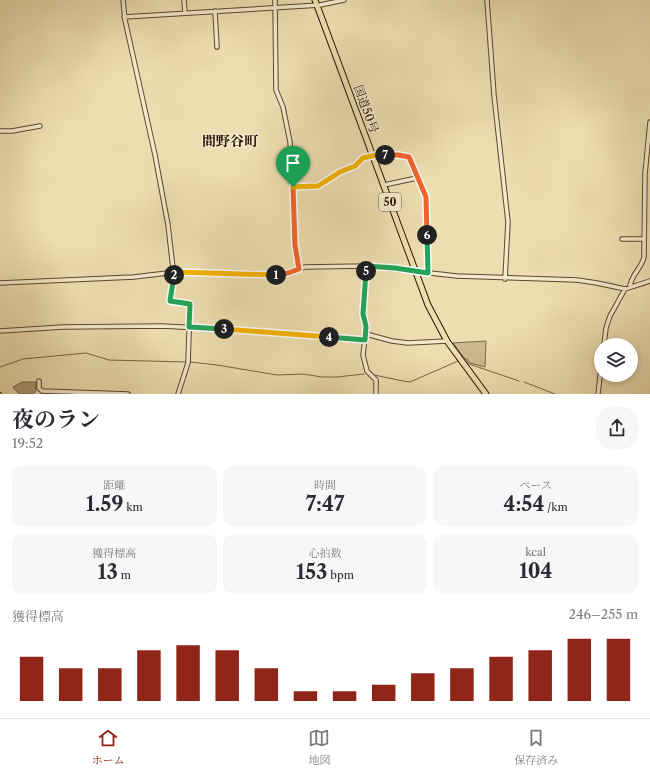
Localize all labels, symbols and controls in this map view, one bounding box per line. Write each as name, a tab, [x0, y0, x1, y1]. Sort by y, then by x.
street label: 国道50号	[351, 83, 382, 135]
district label: 間野谷町	[202, 132, 259, 150]
pin: 7	[375, 145, 395, 165]
pin	[276, 146, 310, 187]
text: 7	[382, 148, 388, 162]
icon: arrive	[282, 152, 304, 174]
road number: 50	[379, 193, 401, 211]
pin: 6	[417, 225, 437, 245]
text: 6	[424, 228, 430, 242]
pin: 5	[356, 261, 376, 281]
text: 5	[363, 264, 369, 278]
pin: 2	[164, 265, 184, 285]
pin: 1	[266, 265, 286, 285]
text: 2	[171, 268, 177, 282]
text: 1	[274, 268, 278, 282]
pin: 3	[214, 319, 234, 339]
text: 3	[221, 322, 227, 336]
pin: 4	[319, 327, 339, 347]
text: 4	[326, 330, 332, 344]
map controls	[594, 338, 638, 382]
button: layers	[594, 338, 638, 382]
text: 夜のラン	[12, 406, 100, 433]
button: share	[596, 407, 638, 449]
text: 19:52	[12, 435, 43, 451]
text: 距離	[103, 478, 125, 492]
text: 時間	[314, 478, 336, 492]
text: ペース	[519, 478, 552, 492]
text: 1.59	[86, 492, 123, 516]
text: 7:47	[306, 492, 344, 516]
text: 4:54	[504, 492, 544, 516]
text: km	[123, 500, 143, 514]
text: /km	[544, 500, 568, 514]
text: kcal	[525, 545, 546, 559]
text: 獲得標高	[92, 546, 136, 560]
text: 心拍数	[308, 546, 341, 560]
text: 104	[519, 559, 552, 583]
text: 13	[98, 560, 118, 584]
text: 153	[296, 560, 327, 584]
text: m	[118, 568, 131, 582]
text: bpm	[327, 568, 354, 582]
text: 246–255 m	[569, 606, 638, 622]
text: 獲得標高	[12, 608, 64, 624]
tab: ホーム	[92, 727, 125, 767]
tab: 地図	[308, 727, 330, 767]
tab: 保存済み	[514, 727, 558, 767]

